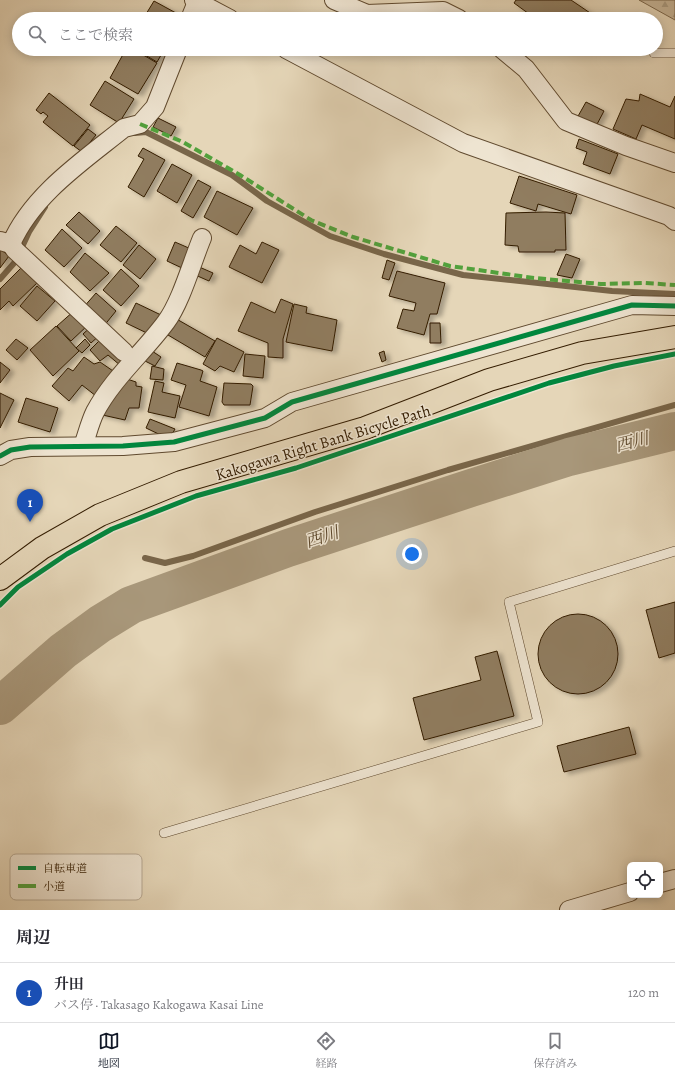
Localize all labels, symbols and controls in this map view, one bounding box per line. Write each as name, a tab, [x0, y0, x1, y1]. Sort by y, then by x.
search box	[12, 12, 663, 56]
icon: search	[26, 23, 48, 45]
text: ここで検索	[58, 25, 133, 45]
street label: Kakogawa Right Bank Bicycle Path	[213, 400, 434, 486]
water label: 西川	[613, 426, 653, 457]
pin: 1	[17, 489, 43, 522]
water label: 西川	[302, 520, 344, 553]
your location	[402, 544, 422, 564]
legend	[10, 854, 142, 900]
text: 自転車道	[43, 861, 87, 876]
map controls	[627, 862, 663, 898]
button: locate	[627, 862, 663, 898]
text: 小道	[43, 879, 65, 894]
text: 周辺	[16, 926, 50, 949]
text: 升田	[54, 974, 84, 994]
text: 1	[27, 984, 31, 1001]
text: 120 m	[628, 984, 659, 1001]
text: バス停 · Takasago Kakogawa Kasai Line	[54, 996, 264, 1013]
tab: 地図	[98, 1030, 120, 1071]
tab: 経路	[315, 1030, 337, 1071]
tab: 保存済み	[533, 1030, 577, 1071]

